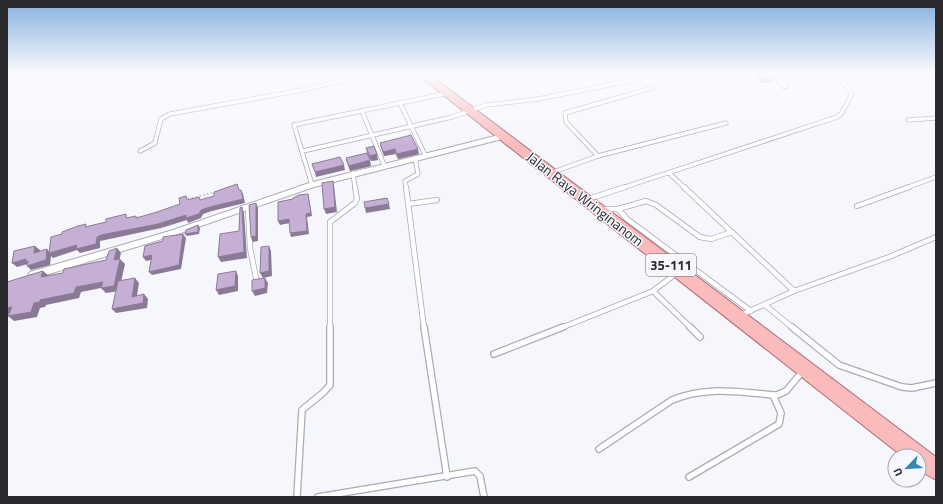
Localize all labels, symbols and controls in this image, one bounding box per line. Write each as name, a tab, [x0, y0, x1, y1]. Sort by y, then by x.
street label: Jalan Raya Wringinanom	[522, 146, 648, 251]
road number: 35-111	[646, 254, 696, 276]
north arrow	[887, 448, 927, 488]
text: U	[889, 466, 907, 479]

